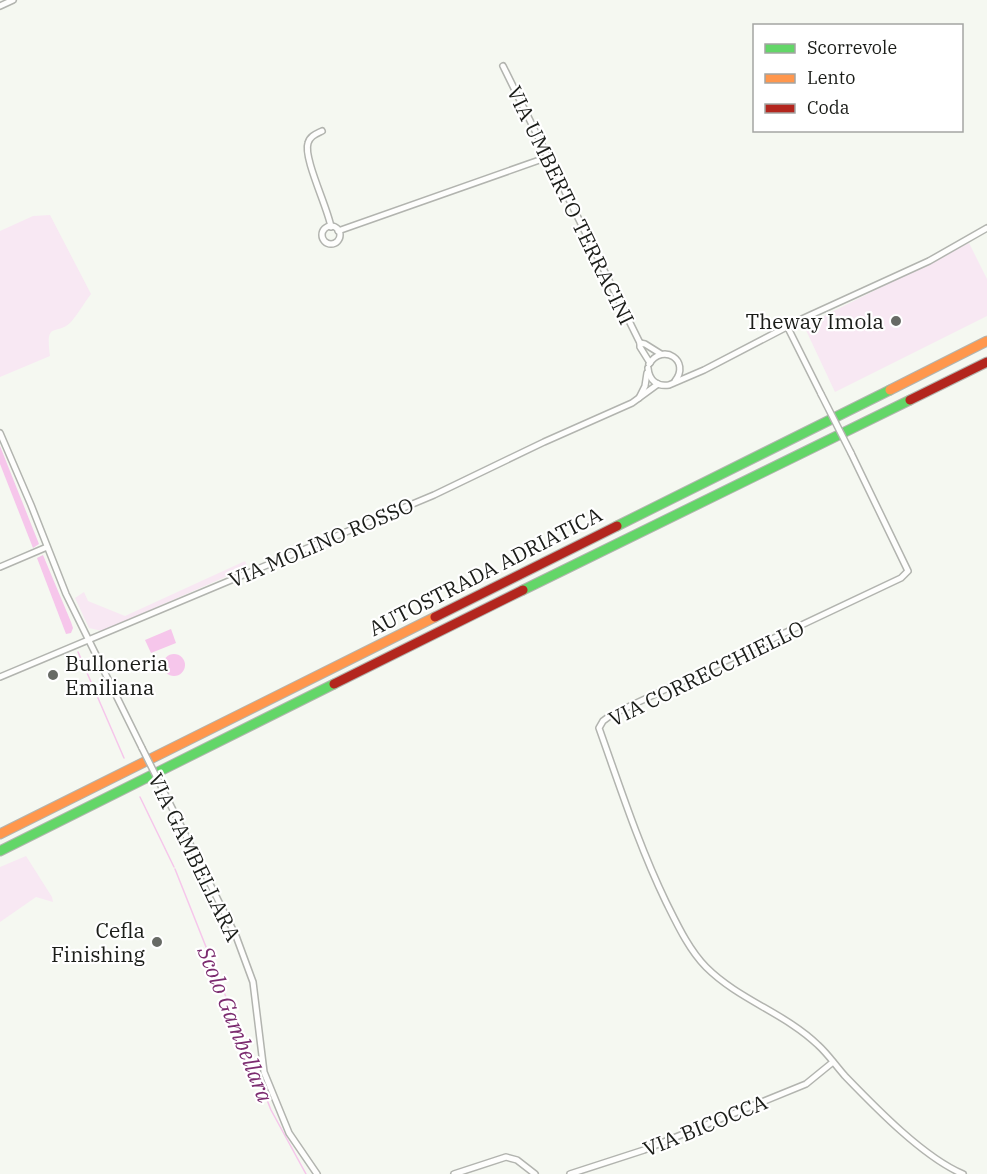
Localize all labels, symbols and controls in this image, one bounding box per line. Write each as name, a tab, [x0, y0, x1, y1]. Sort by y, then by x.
legend	[753, 24, 963, 132]
text: Scorrevole	[807, 36, 897, 59]
text: Lento	[807, 66, 855, 89]
street label: VIA UMBERTO TERRACINI	[501, 81, 641, 329]
text: Coda	[807, 96, 850, 119]
place label: Theway Imola	[746, 307, 884, 335]
marker: Theway Imola	[889, 314, 903, 328]
street label: VIA MOLINO ROSSO	[224, 490, 418, 594]
street label: AUTOSTRADA ADRIATICA	[363, 500, 607, 642]
street label: VIA CORRECCHIELLO	[603, 613, 809, 733]
place label: Bulloneria Emiliana	[65, 649, 168, 701]
marker: Bulloneria Emiliana	[46, 668, 60, 682]
street label: VIA GAMBELLARA	[142, 768, 248, 946]
place label: Cefla Finishing	[51, 916, 146, 968]
marker: Cefla Finishing	[150, 935, 164, 949]
water label: Scolo Gambellara	[191, 941, 281, 1106]
street label: VIA BICOCCA	[639, 1087, 772, 1163]

